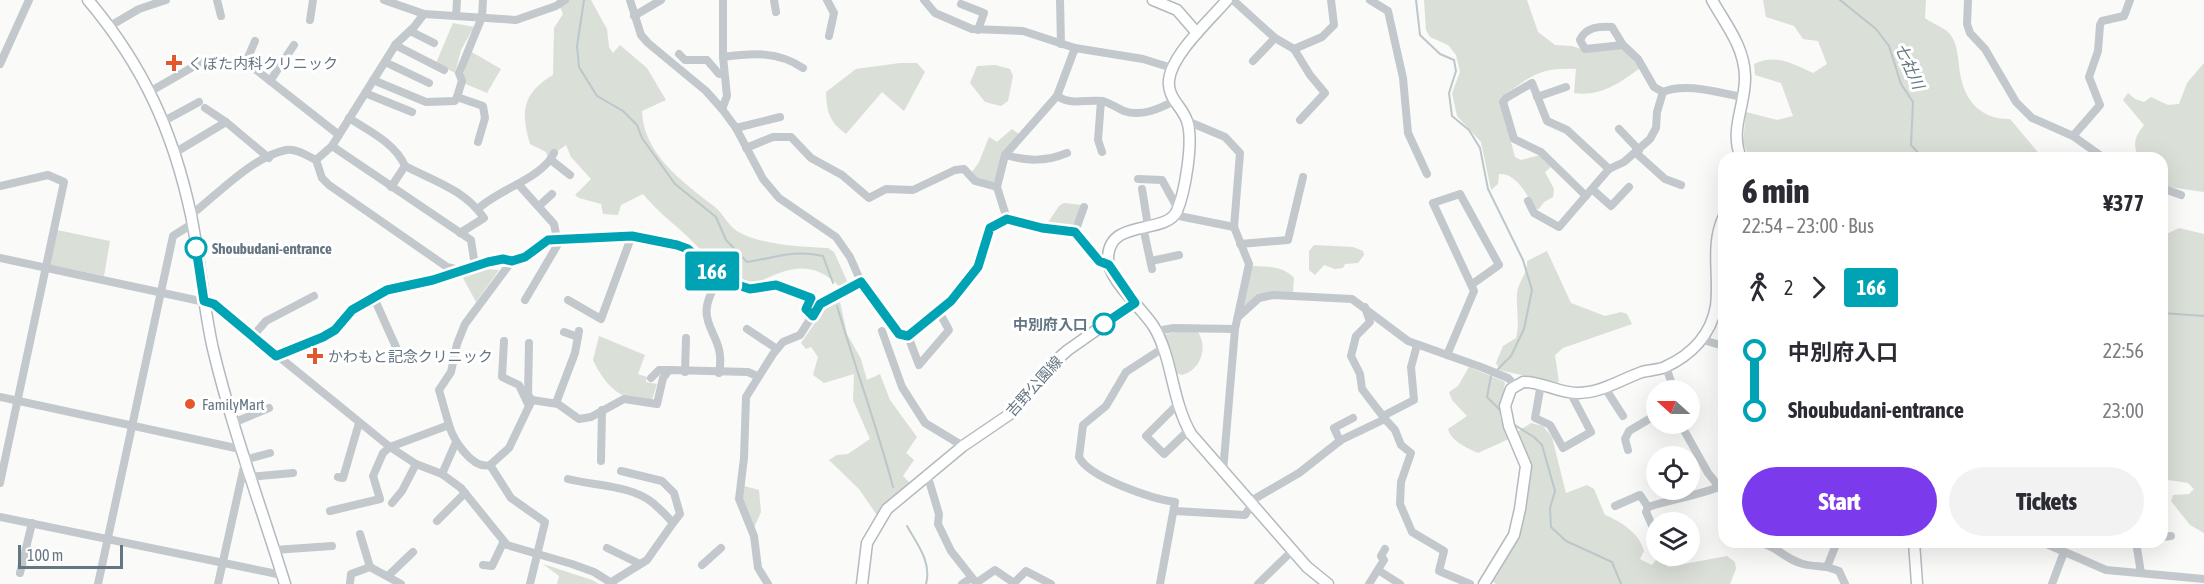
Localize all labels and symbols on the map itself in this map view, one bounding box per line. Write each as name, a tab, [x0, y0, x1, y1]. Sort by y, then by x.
water label: 七社川	[1892, 40, 1929, 93]
marker: くぼた内科クリニック	[165, 54, 183, 72]
place label: くぼた内科クリニック	[188, 55, 338, 72]
marker: Shoubudani-entrance	[185, 237, 207, 259]
place label: Shoubudani-entrance	[212, 240, 332, 257]
line badge: 166	[678, 252, 746, 290]
marker: 中別府入口	[1093, 313, 1115, 335]
place label: 中別府入口	[1013, 316, 1088, 333]
marker: かわもと記念クリニック	[306, 347, 324, 365]
place label: かわもと記念クリニック	[328, 348, 493, 365]
street label: 吉野公園線	[1003, 352, 1065, 420]
north arrow	[1646, 380, 1700, 434]
place label: FamilyMart	[202, 396, 265, 413]
marker: FamilyMart	[183, 397, 197, 411]
scale bar	[18, 542, 123, 570]

